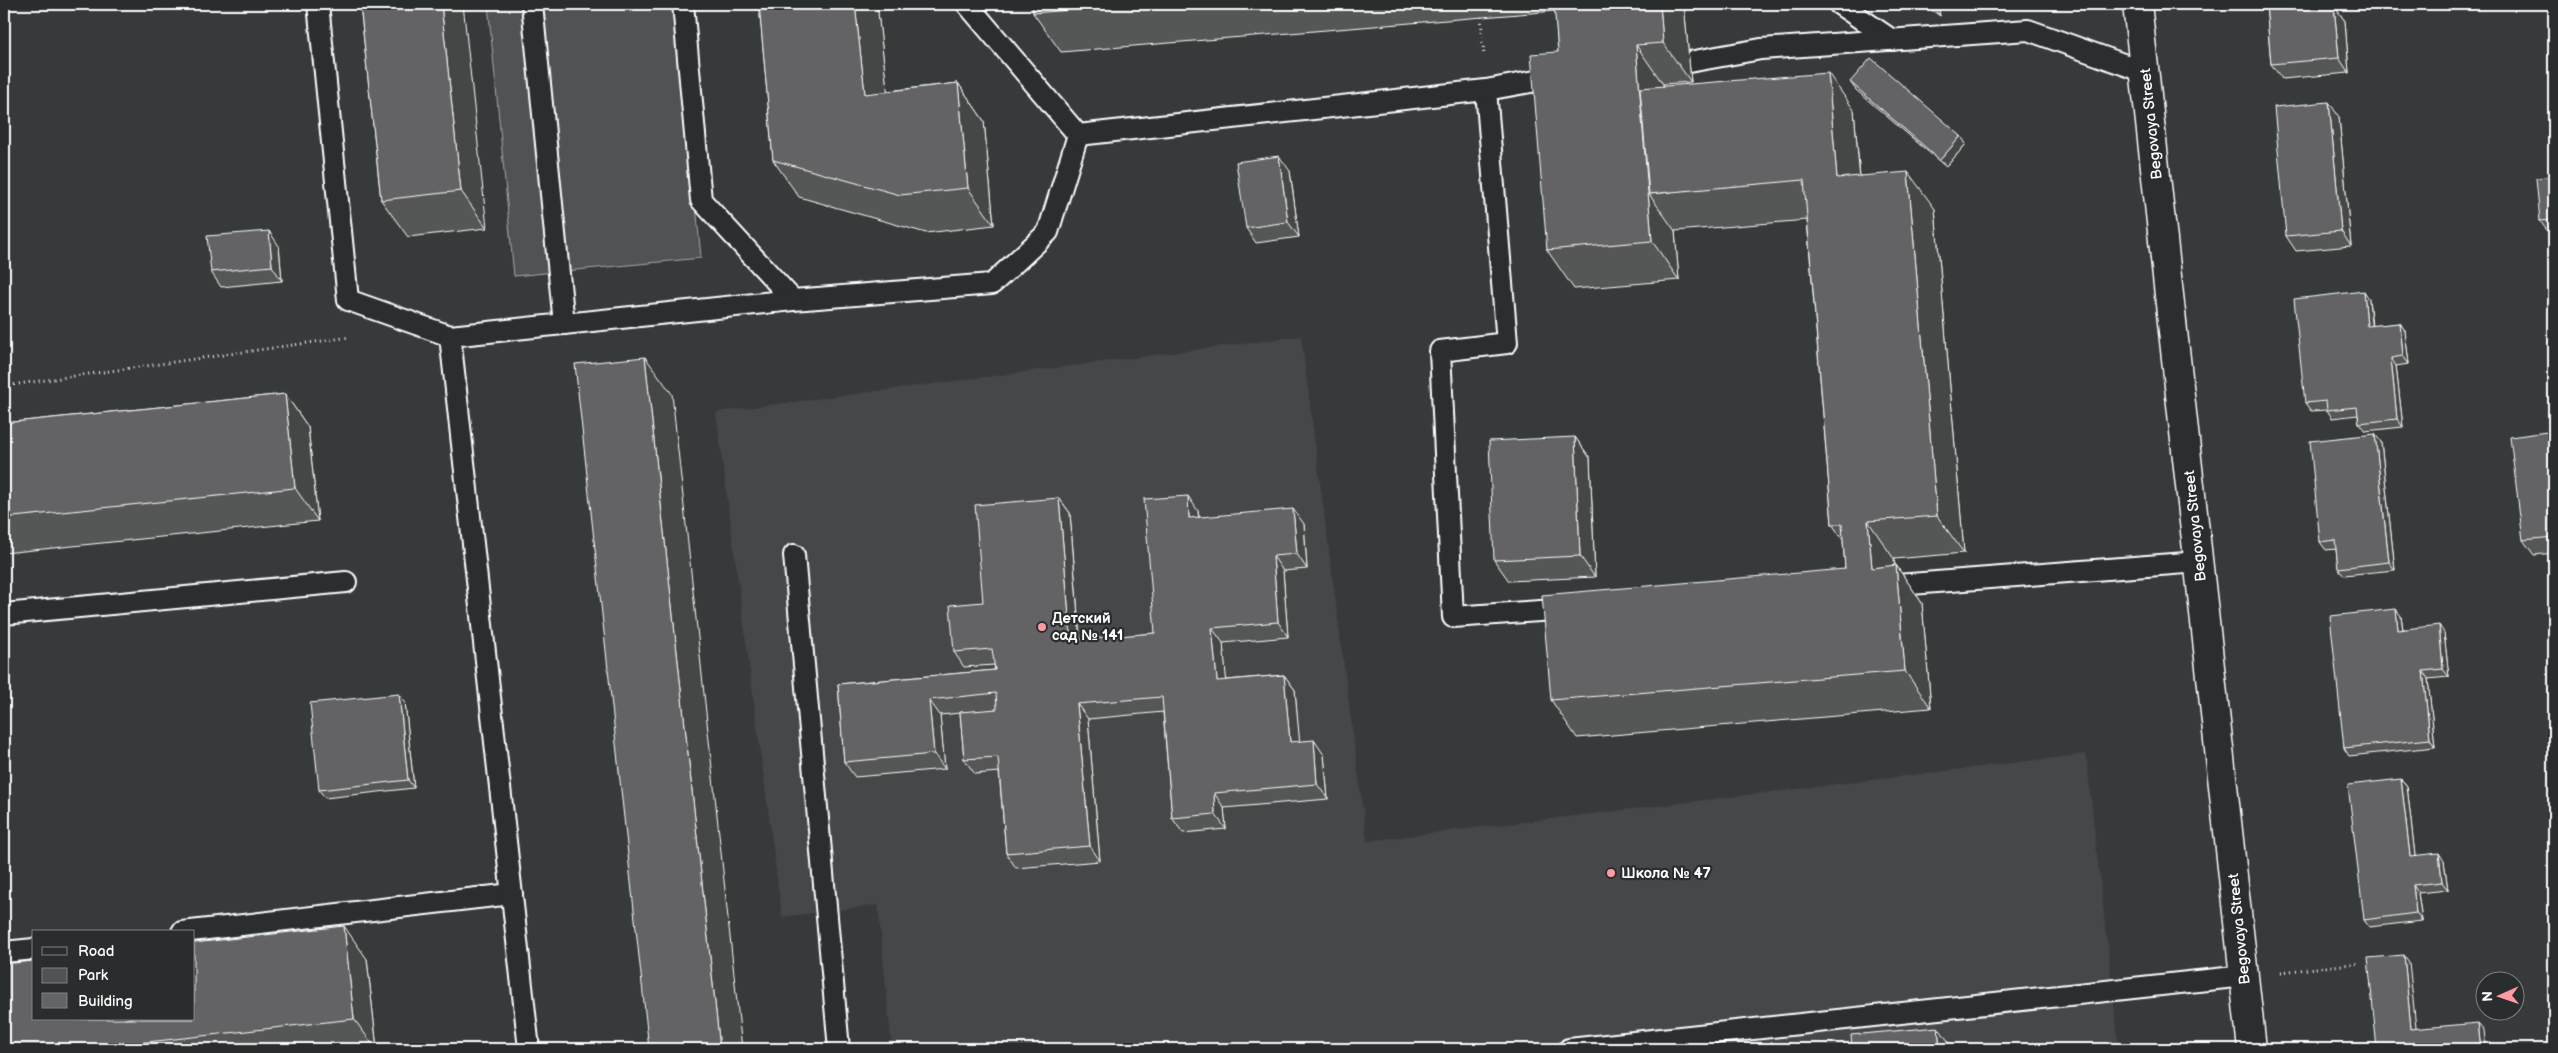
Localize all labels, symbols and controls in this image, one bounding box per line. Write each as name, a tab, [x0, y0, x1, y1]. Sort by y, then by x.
street label: Begovaya Street	[2136, 67, 2167, 180]
street label: Begovaya Street	[2180, 469, 2211, 582]
place label: Детский сад № 141	[1052, 609, 1123, 645]
marker: Детский сад № 141	[1036, 621, 1048, 633]
place label: Школа № 47	[1621, 864, 1711, 883]
marker: Школа № 47	[1605, 867, 1617, 879]
street label: Begovaya Street	[2224, 872, 2255, 985]
legend	[32, 930, 195, 1020]
text: Road	[78, 942, 114, 961]
text: Park	[78, 966, 109, 985]
north arrow	[2476, 970, 2526, 1020]
text: N	[2479, 991, 2496, 1002]
text: Building	[78, 992, 133, 1011]

